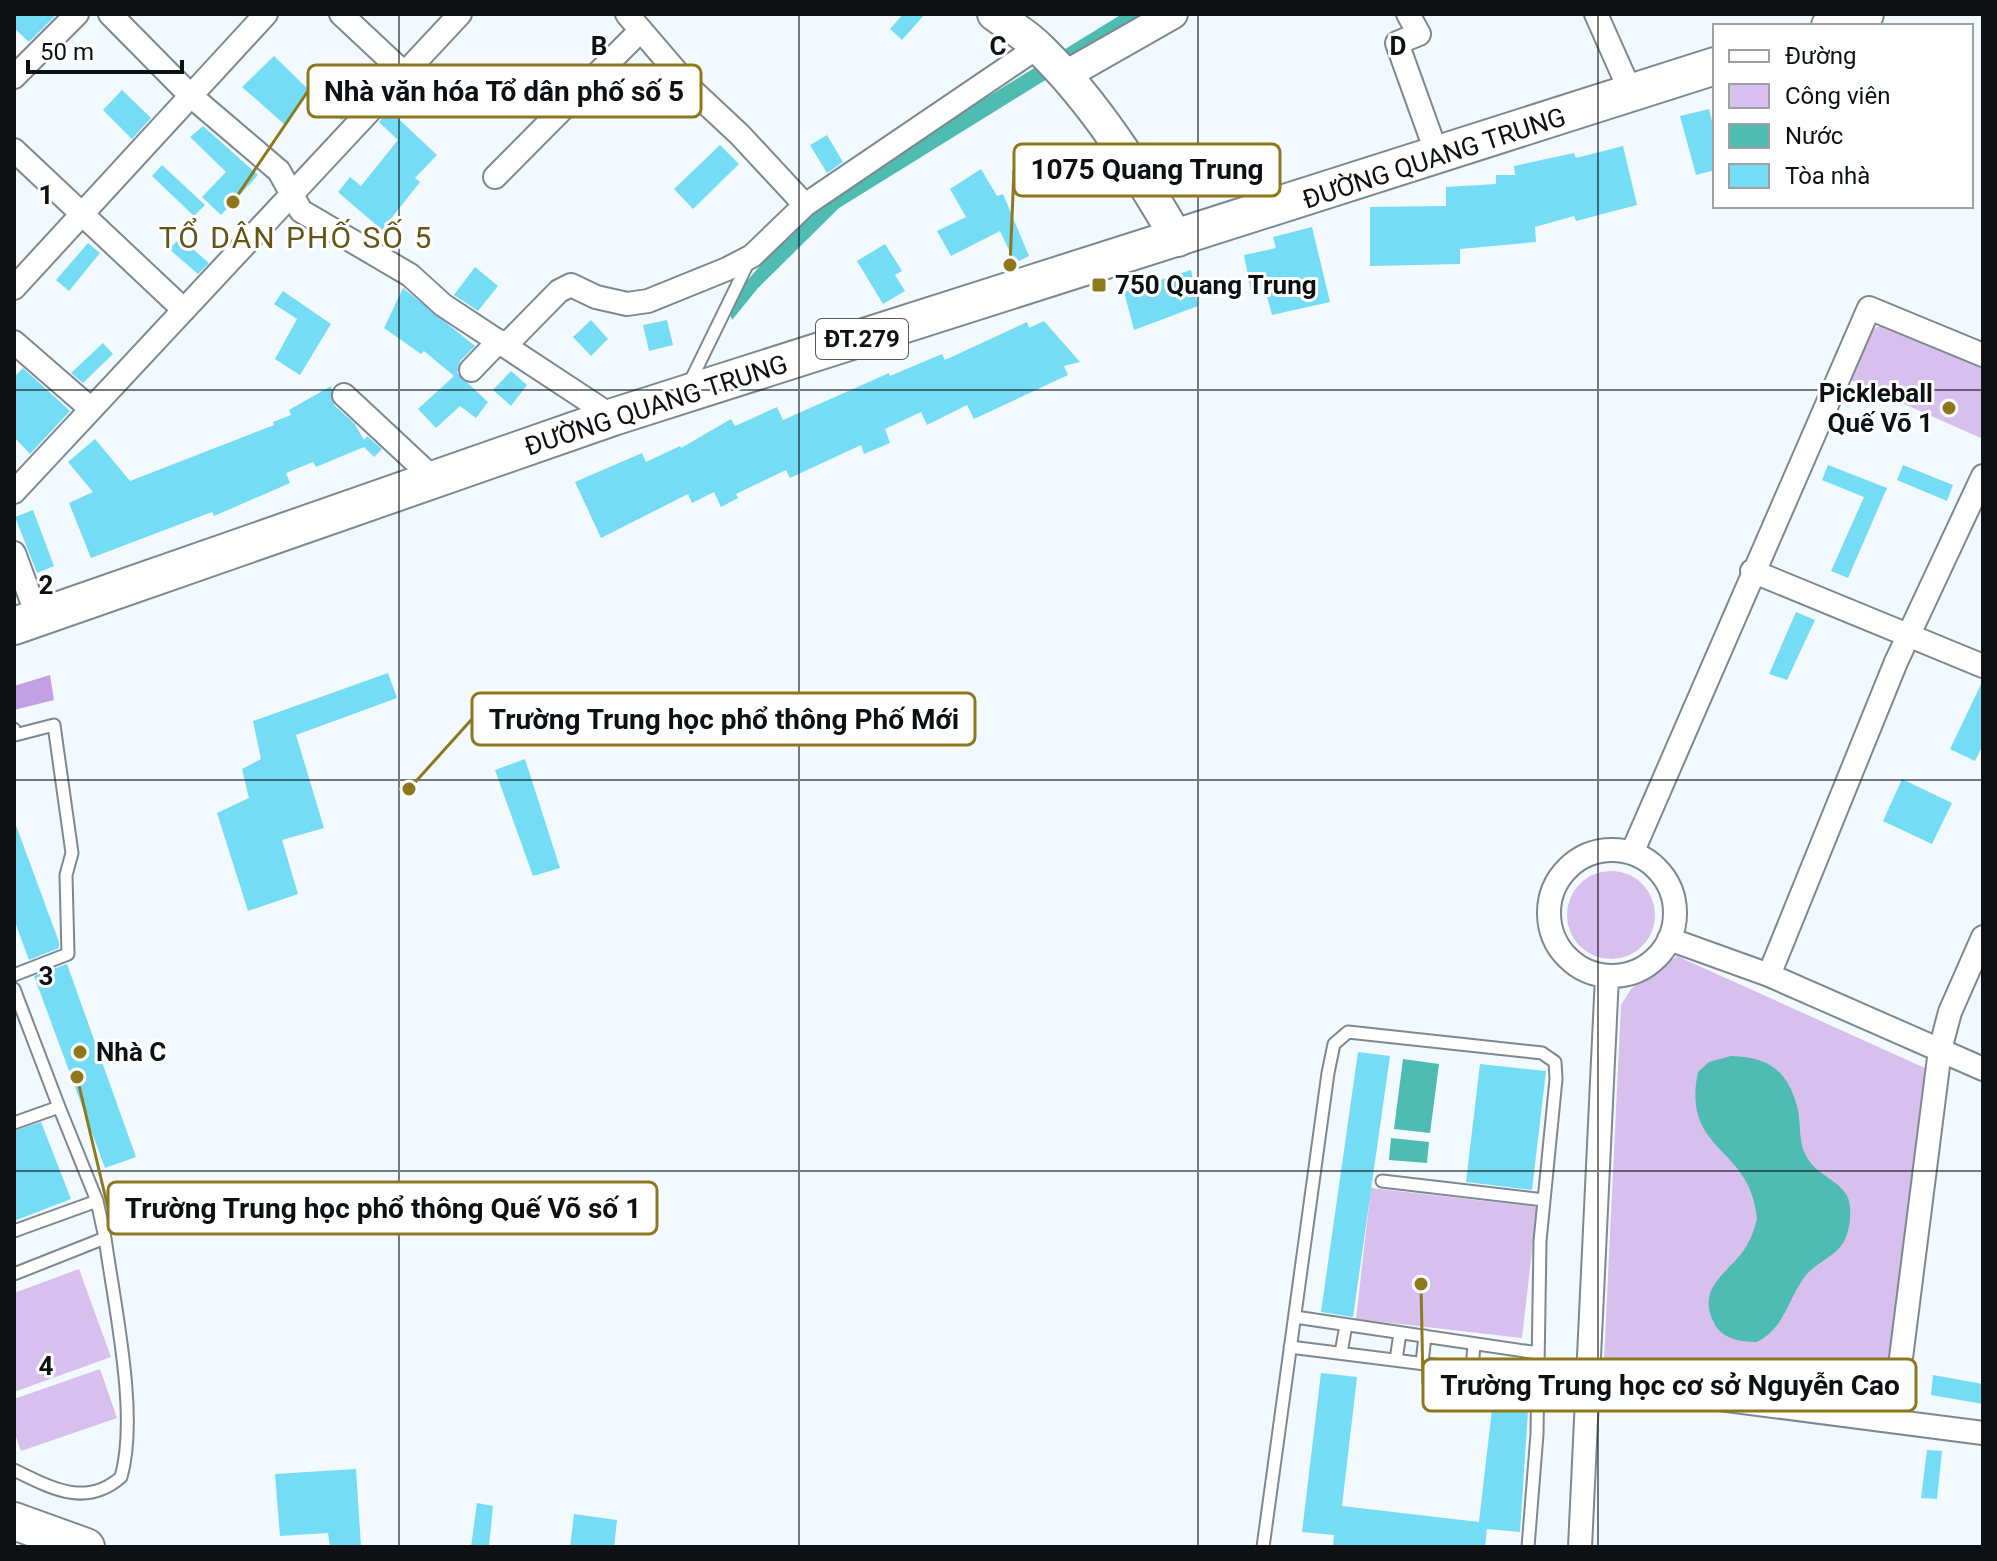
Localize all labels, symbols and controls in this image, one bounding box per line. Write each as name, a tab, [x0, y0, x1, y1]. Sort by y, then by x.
scale bar	[28, 24, 182, 74]
legend	[1713, 24, 1973, 208]
text: B	[591, 31, 607, 61]
text: C	[989, 31, 1007, 61]
text: D	[1390, 31, 1406, 61]
text: 50 m	[40, 38, 94, 66]
text: Đường	[1785, 42, 1856, 70]
callout: Nhà văn hóa Tổ dân phố số 5	[308, 65, 701, 117]
text: Nhà văn hóa Tổ dân phố số 5	[324, 75, 684, 108]
text: Công viên	[1785, 82, 1890, 110]
street label: ĐƯỜNG QUANG TRUNG	[1299, 101, 1569, 215]
text: Nước	[1785, 122, 1843, 150]
callout: 1075 Quang Trung	[1014, 144, 1280, 196]
text: 1075 Quang Trung	[1030, 153, 1264, 186]
text: Tòa nhà	[1785, 162, 1870, 190]
text: 1	[39, 180, 53, 210]
district label: TỔ DÂN PHỐ SỐ 5	[159, 217, 433, 255]
place label: 750 Quang Trung	[1115, 270, 1317, 300]
marker: 750 Quang Trung	[1090, 276, 1108, 294]
road number: ĐT.279	[816, 319, 908, 359]
street label: ĐƯỜNG QUANG TRUNG	[521, 348, 791, 462]
place label: Pickleball Quế Võ 1	[1819, 378, 1933, 438]
marker: Pickleball Quế Võ 1	[1940, 399, 1958, 417]
text: 2	[39, 570, 53, 600]
callout: Trường Trung học phổ thông Phố Mới	[472, 693, 975, 745]
text: Trường Trung học phổ thông Phố Mới	[489, 703, 959, 736]
text: 3	[39, 961, 53, 991]
place label: Nhà C	[96, 1037, 166, 1067]
marker: Nhà C	[71, 1043, 89, 1061]
callout: Trường Trung học phổ thông Quế Võ số 1	[108, 1182, 657, 1234]
text: Trường Trung học phổ thông Quế Võ số 1	[125, 1192, 641, 1225]
text: 4	[39, 1351, 54, 1381]
callout: Trường Trung học cơ sở Nguyễn Cao	[1423, 1359, 1916, 1411]
text: Trường Trung học cơ sở Nguyễn Cao	[1440, 1369, 1900, 1402]

